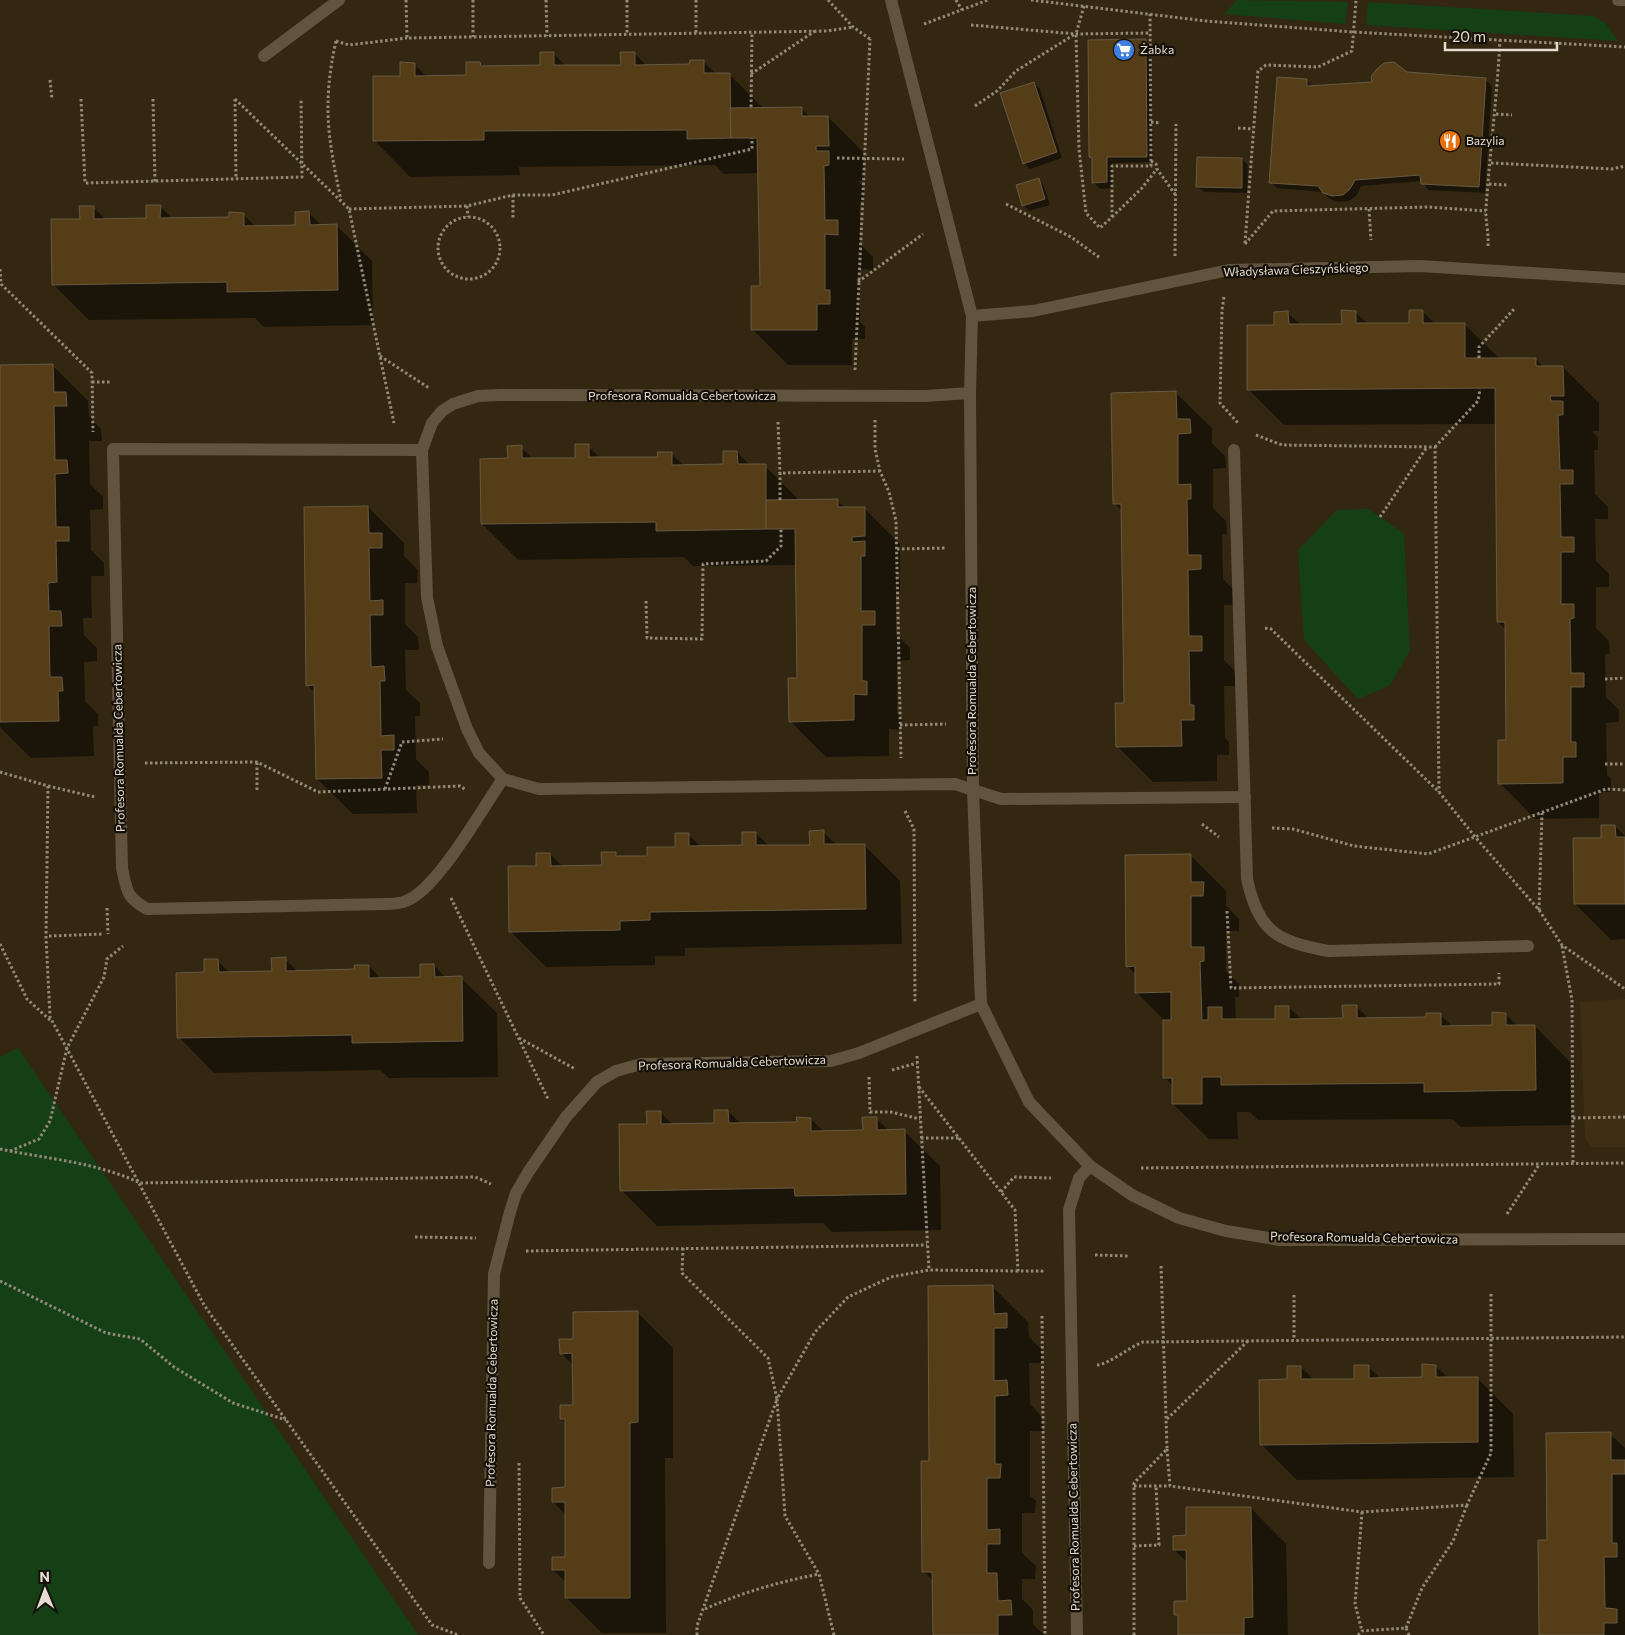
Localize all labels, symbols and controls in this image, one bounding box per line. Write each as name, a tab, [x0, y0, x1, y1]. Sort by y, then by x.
scale bar	[1445, 20, 1558, 52]
text: 20 m	[1452, 27, 1486, 45]
supermarket icon: Żabka	[1112, 38, 1136, 62]
place label: Żabka	[1140, 42, 1174, 56]
restaurant icon: Bazylia	[1438, 129, 1462, 153]
place label: Bazylia	[1466, 133, 1505, 147]
street label: Władysława Cieszyńskiego	[1223, 259, 1369, 279]
street label: Profesora Romualda Cebertowicza	[588, 388, 776, 402]
street label: Profesora Romualda Cebertowicza	[964, 587, 978, 775]
street label: Profesora Romualda Cebertowicza	[109, 644, 127, 832]
street label: Profesora Romualda Cebertowicza	[638, 1052, 826, 1072]
street label: Profesora Romualda Cebertowicza	[1270, 1228, 1458, 1246]
street label: Profesora Romualda Cebertowicza	[482, 1299, 500, 1487]
street label: Profesora Romualda Cebertowicza	[1064, 1423, 1082, 1611]
north arrow	[20, 1565, 70, 1615]
text: N	[39, 1568, 50, 1585]

